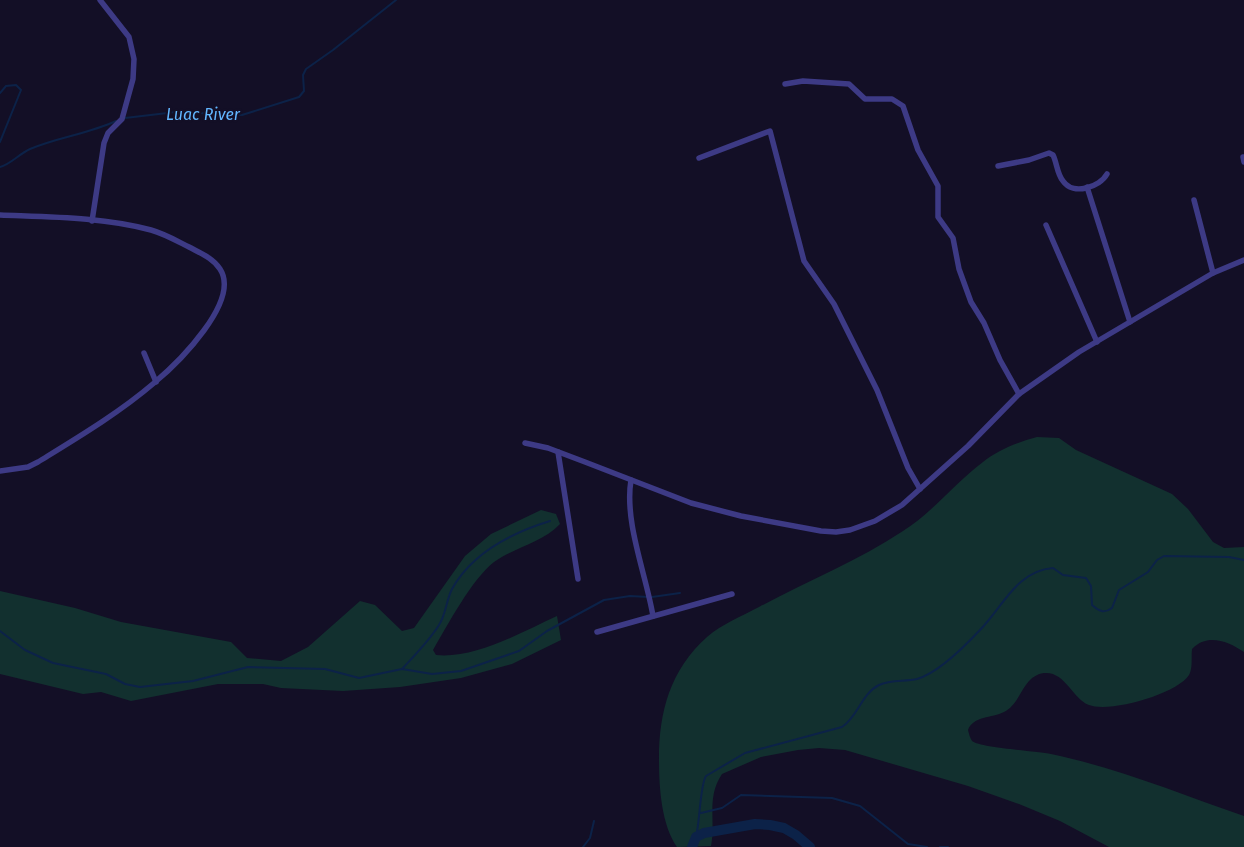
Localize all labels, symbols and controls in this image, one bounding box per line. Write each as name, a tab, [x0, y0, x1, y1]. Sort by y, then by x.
water label: Luac River	[166, 105, 241, 124]

